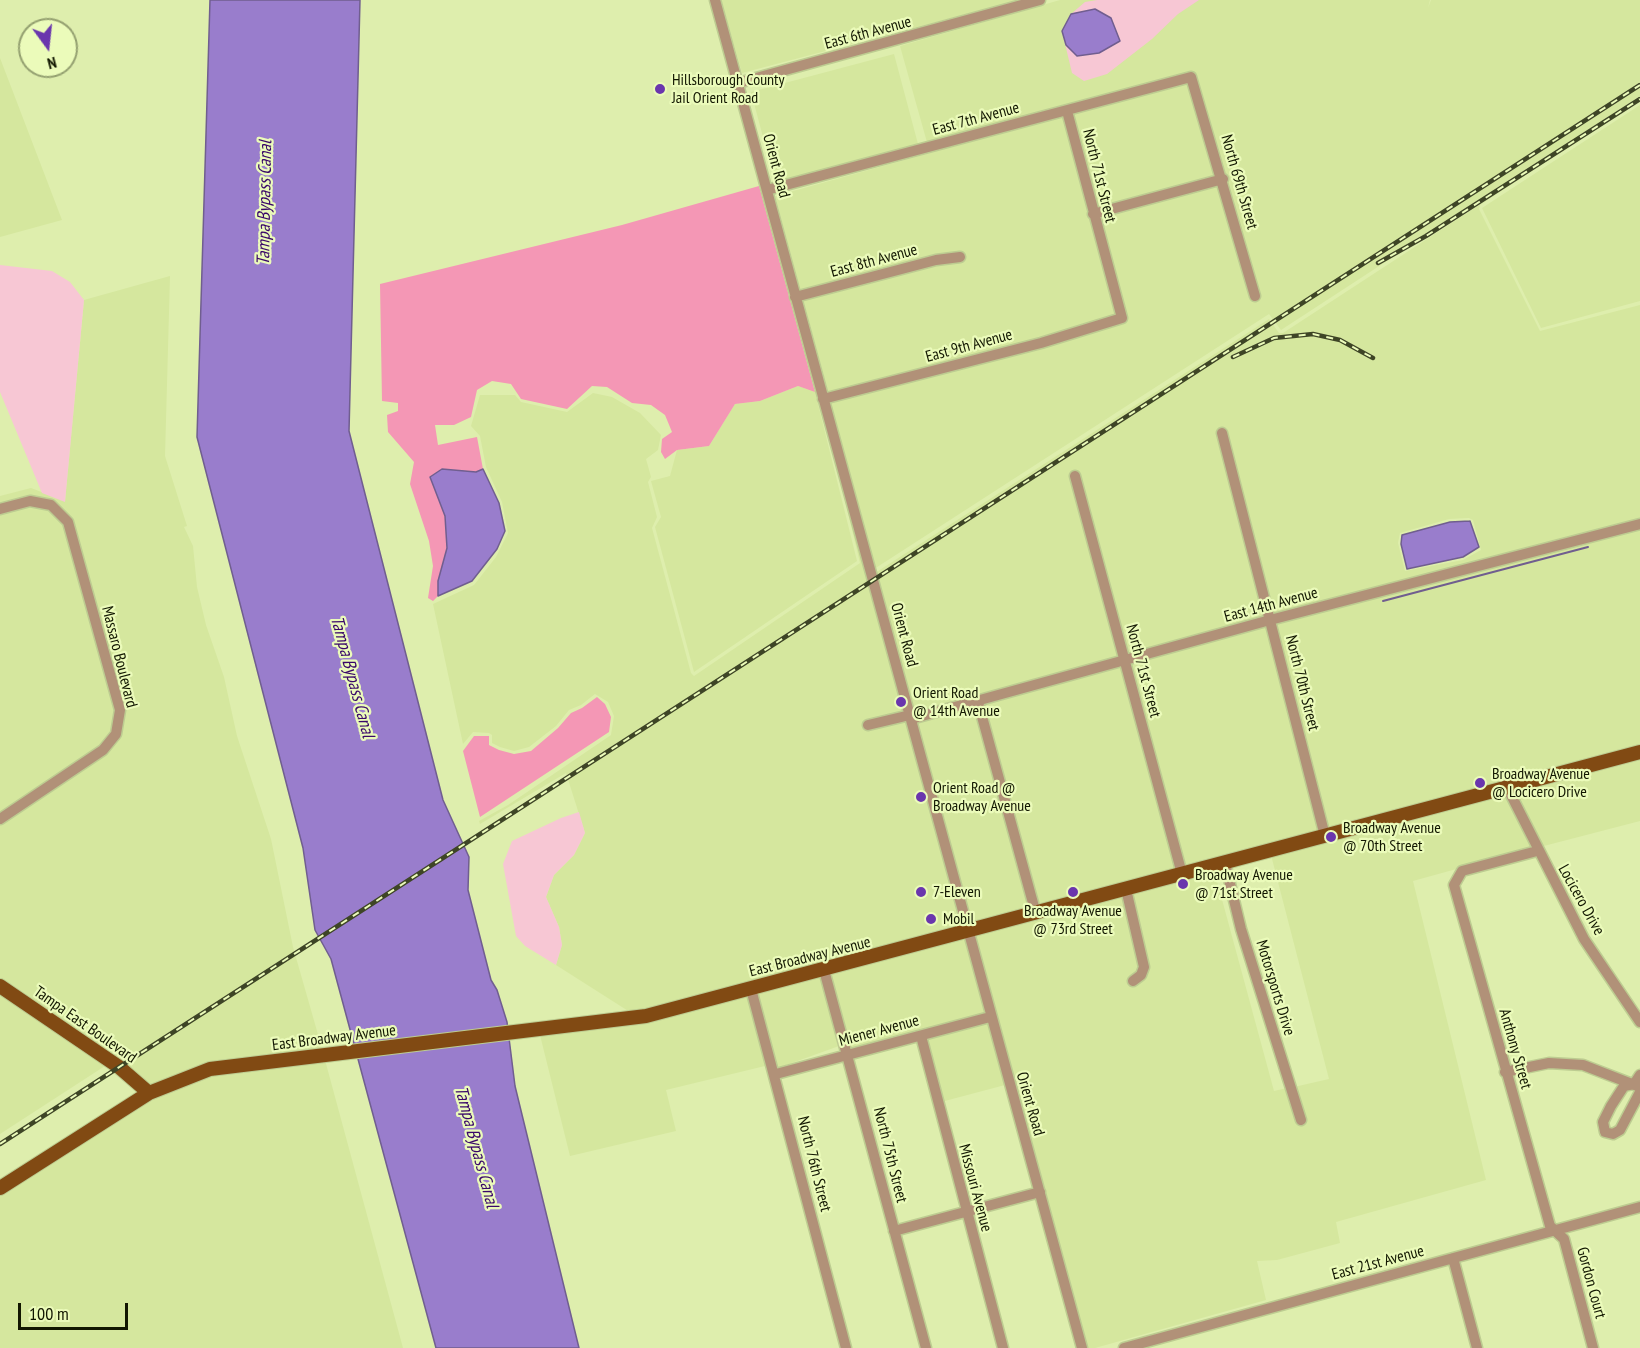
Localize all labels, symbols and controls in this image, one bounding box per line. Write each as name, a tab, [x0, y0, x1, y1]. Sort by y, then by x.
street label: East 6th Avenue	[823, 12, 913, 54]
north arrow	[18, 18, 78, 78]
text: N	[45, 53, 59, 74]
place label: Hillsborough County Jail Orient Road	[672, 70, 784, 108]
marker: Hillsborough County Jail Orient Road	[653, 82, 667, 96]
street label: East 7th Avenue	[931, 98, 1021, 140]
street label: North 71st Street	[1078, 127, 1120, 225]
street label: Orient Road	[758, 132, 794, 200]
street label: North 69th Street	[1216, 133, 1262, 231]
water label: Tampa Bypass Canal	[253, 140, 277, 266]
street label: East 8th Avenue	[829, 240, 919, 282]
street label: East 9th Avenue	[924, 325, 1014, 367]
street label: East 14th Avenue	[1222, 583, 1320, 627]
street label: Orient Road	[886, 601, 922, 669]
street label: Massaro Boulevard	[97, 604, 141, 710]
water label: Tampa Bypass Canal	[325, 614, 379, 740]
street label: North 71st Street	[1121, 622, 1165, 720]
street label: North 70th Street	[1281, 633, 1323, 733]
place label: Orient Road @ 14th Avenue	[913, 683, 1000, 721]
marker: Orient Road @ 14th Avenue	[894, 695, 908, 709]
place label: Broadway Avenue @ Locicero Drive	[1492, 764, 1590, 802]
marker: Broadway Avenue @ Locicero Drive	[1473, 776, 1487, 790]
place label: Orient Road @ Broadway Avenue	[933, 778, 1031, 816]
marker: Orient Road @ Broadway Avenue	[914, 790, 928, 804]
place label: Broadway Avenue @ 70th Street	[1343, 818, 1441, 856]
marker: Broadway Avenue @ 70th Street	[1324, 830, 1338, 844]
street label: Locicero Drive	[1554, 861, 1608, 939]
place label: Broadway Avenue @ 71st Street	[1195, 865, 1293, 903]
marker: Broadway Avenue @ 71st Street	[1176, 877, 1190, 891]
place label: 7-Eleven	[933, 882, 981, 902]
marker: 7-Eleven	[914, 885, 928, 899]
marker: Broadway Avenue @ 73rd Street	[1066, 885, 1080, 899]
place label: Broadway Avenue @ 73rd Street	[1024, 901, 1122, 939]
place label: Mobil	[943, 909, 974, 929]
marker: Mobil	[924, 912, 938, 926]
street label: East Broadway Avenue	[747, 933, 873, 981]
street label: Motorsports Drive	[1251, 938, 1299, 1038]
street label: Tampa East Boulevard	[30, 982, 140, 1068]
street label: Anthony Street	[1494, 1007, 1536, 1091]
street label: Miener Avenue	[837, 1011, 921, 1051]
street label: East Broadway Avenue	[271, 1021, 397, 1055]
street label: Orient Road	[1012, 1070, 1048, 1138]
water label: Tampa Bypass Canal	[449, 1084, 503, 1210]
street label: North 75th Street	[869, 1105, 911, 1205]
street label: North 76th Street	[793, 1114, 835, 1214]
street label: Missouri Avenue	[954, 1142, 996, 1234]
street label: East 21st Avenue	[1330, 1241, 1426, 1285]
street label: Gordon Court	[1572, 1245, 1610, 1321]
scale bar	[21, 1291, 130, 1329]
text: 100 m	[29, 1302, 69, 1325]

